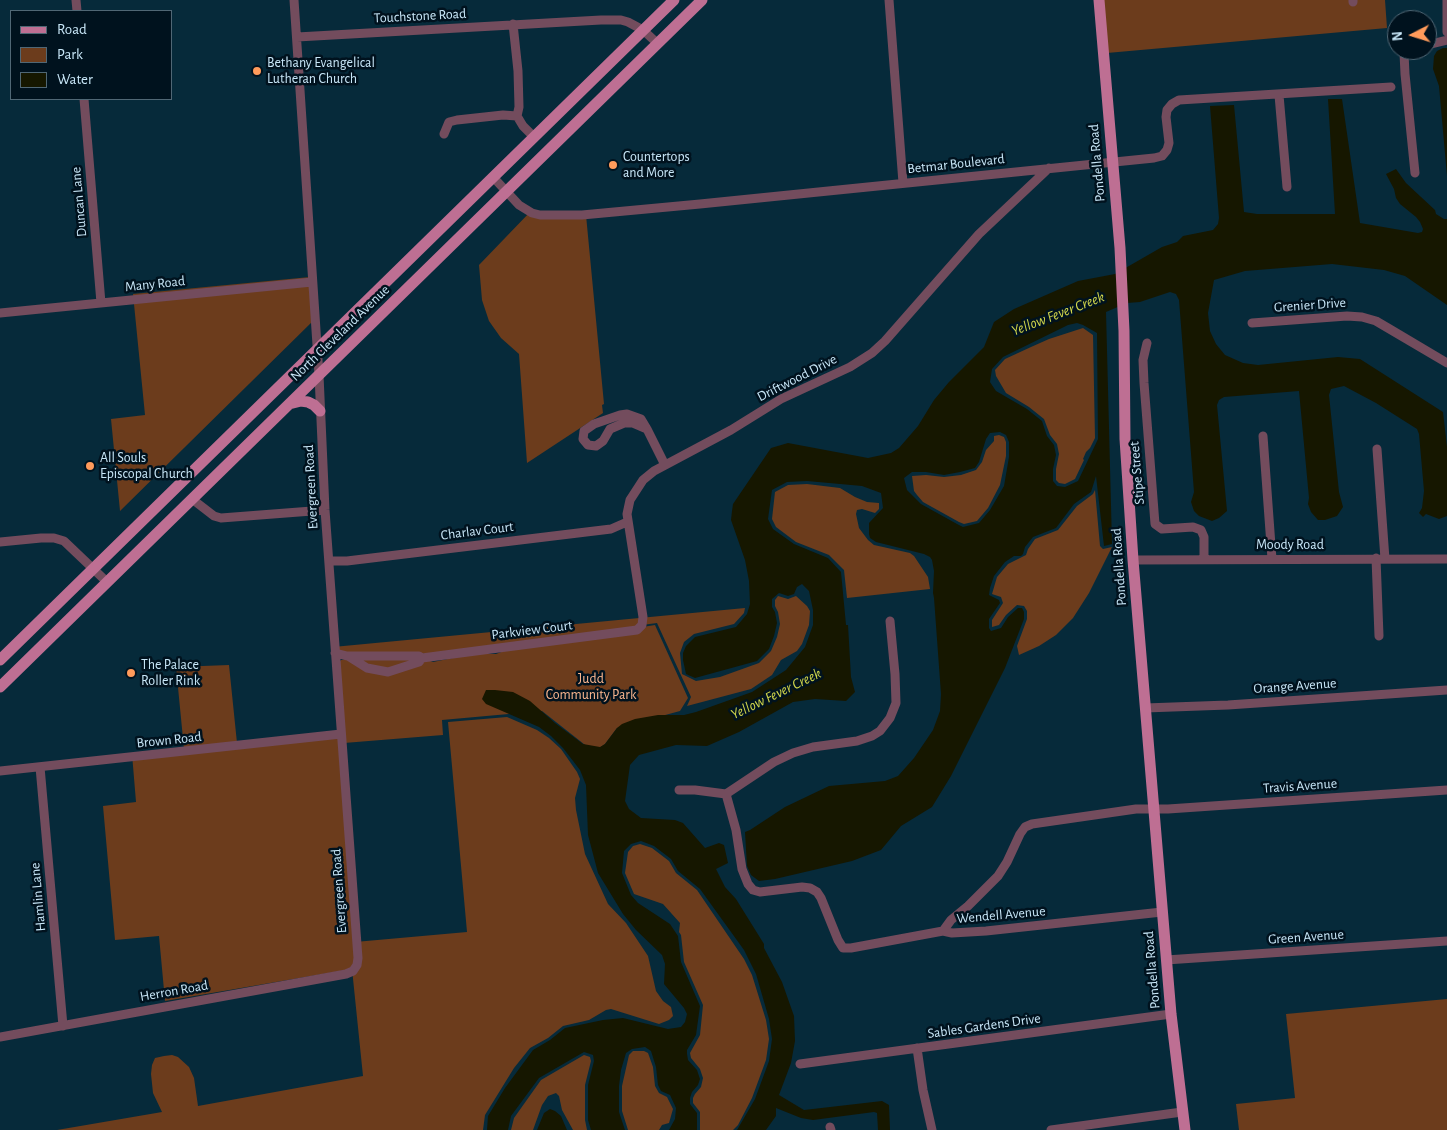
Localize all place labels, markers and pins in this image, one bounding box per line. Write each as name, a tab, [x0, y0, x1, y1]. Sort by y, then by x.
place label: Bethany Evangelical Lutheran Church	[267, 55, 375, 88]
marker: Bethany Evangelical Lutheran Church	[251, 65, 263, 77]
place label: Countertops and More	[623, 149, 690, 182]
marker: Countertops and More	[607, 159, 619, 171]
place label: All Souls Episcopal Church	[100, 450, 193, 482]
marker: All Souls Episcopal Church	[84, 460, 96, 472]
place label: The Palace Roller Rink	[141, 657, 200, 690]
marker: The Palace Roller Rink	[125, 667, 137, 679]

